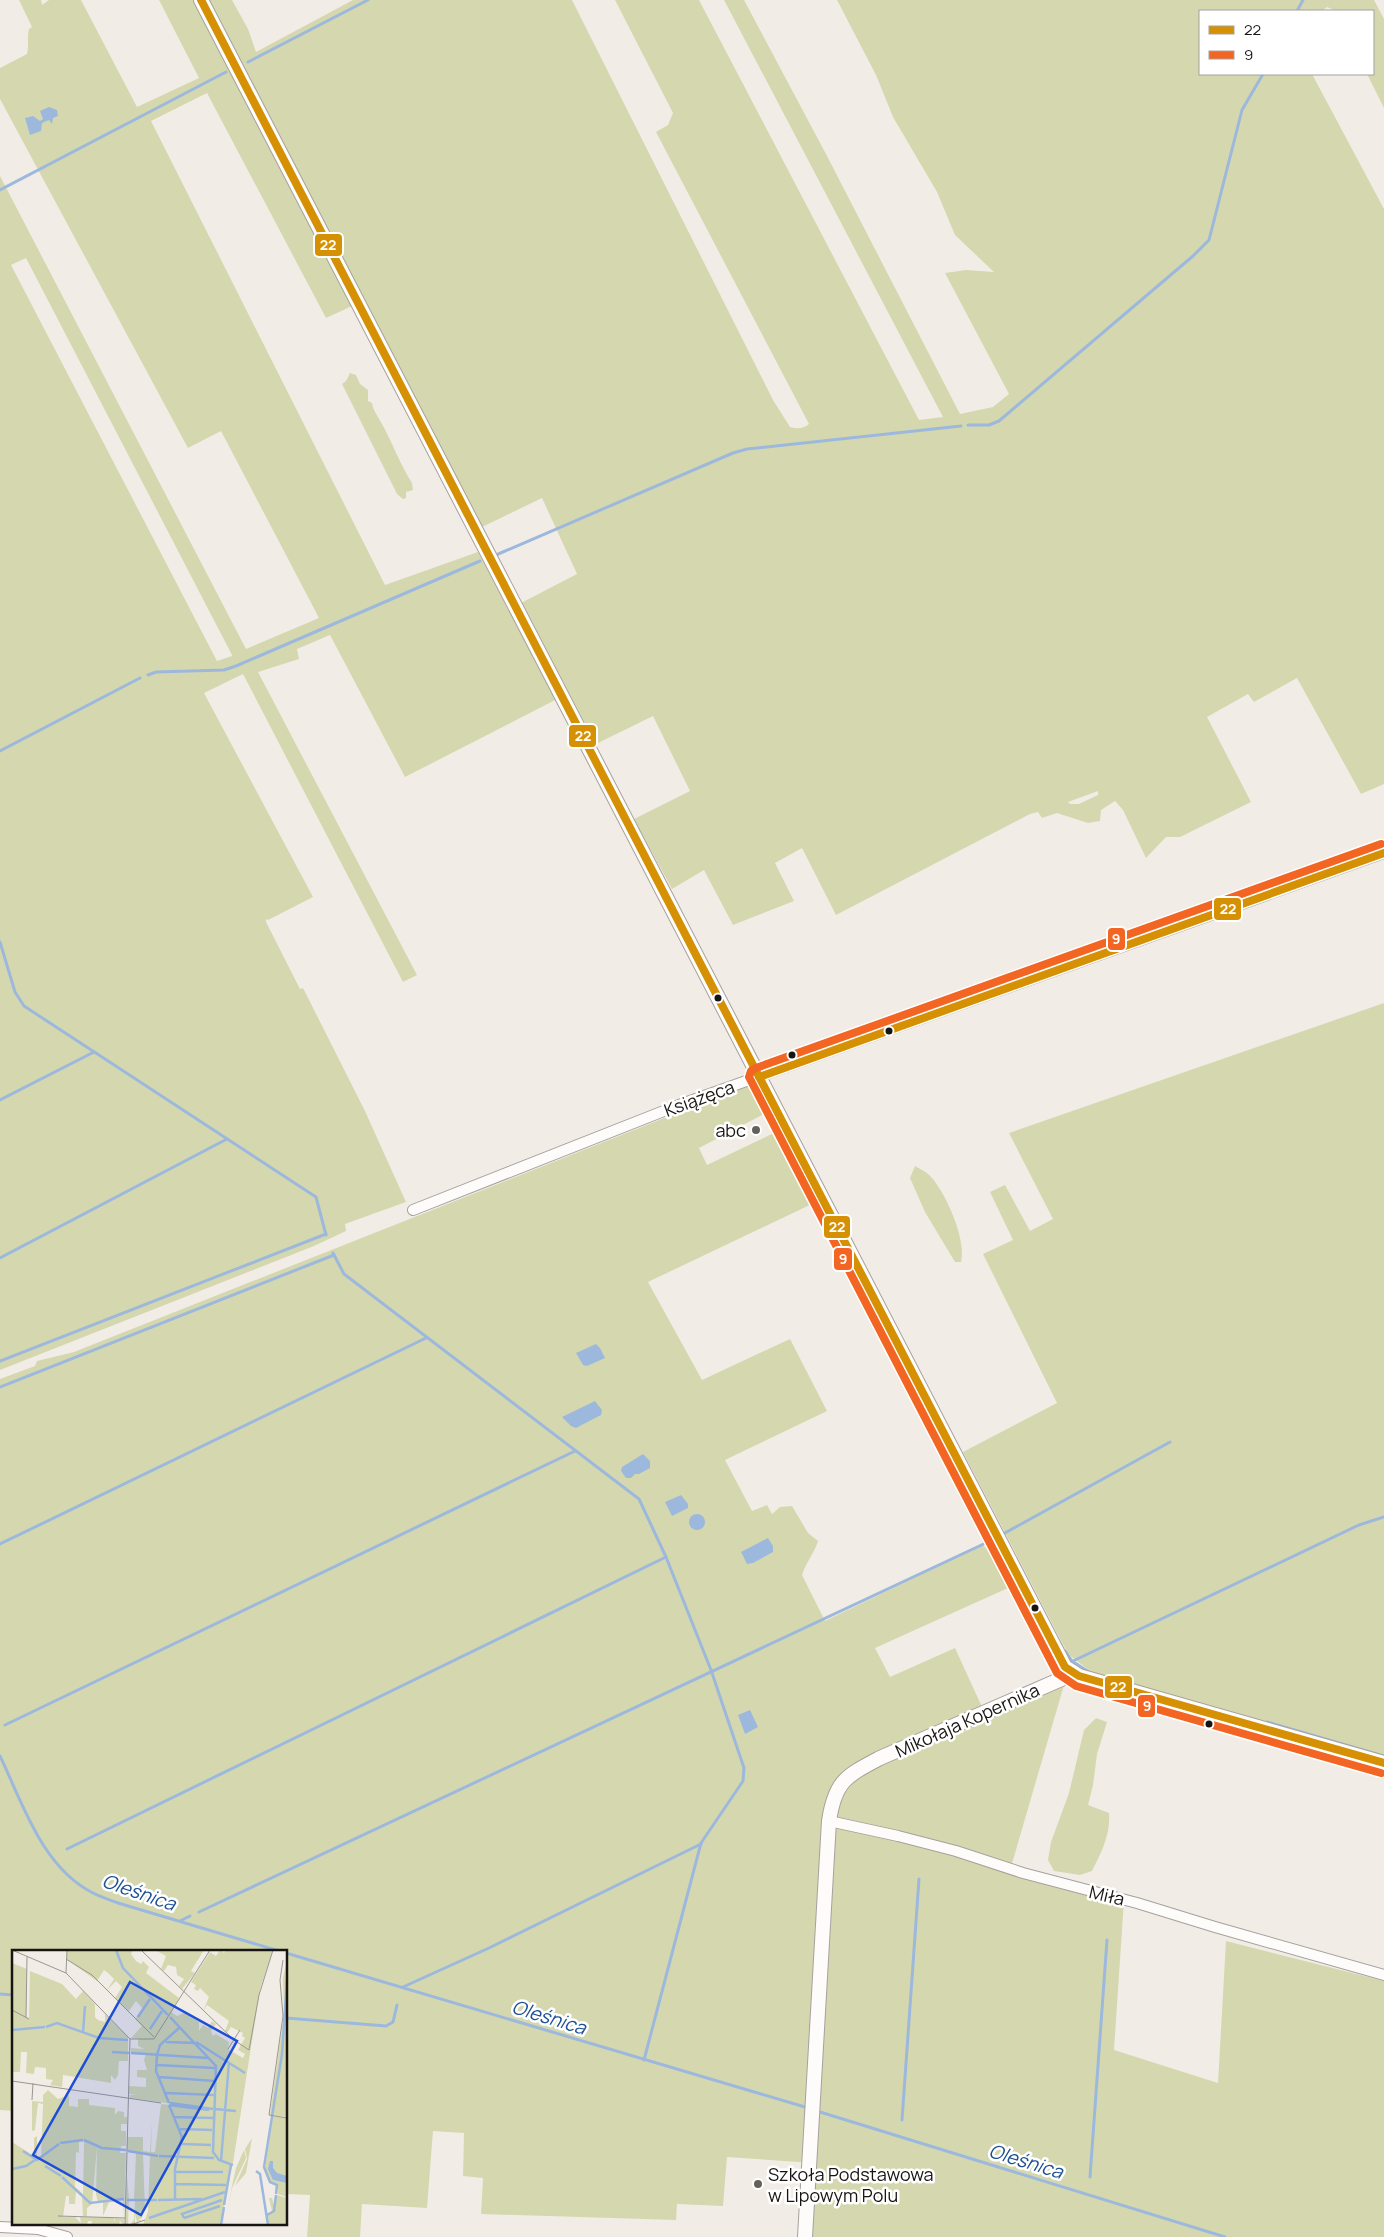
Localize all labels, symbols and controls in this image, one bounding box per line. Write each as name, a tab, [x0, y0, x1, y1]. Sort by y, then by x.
legend	[1199, 10, 1374, 75]
text: 22	[1244, 19, 1261, 40]
text: 9	[1244, 44, 1253, 65]
line badge: 22	[314, 233, 343, 257]
text: 22	[320, 235, 336, 254]
line badge: 22	[568, 724, 597, 748]
text: 22	[575, 726, 591, 745]
line badge: 22	[1213, 897, 1242, 921]
text: 22	[1220, 899, 1236, 918]
line badge: 9	[1107, 927, 1126, 951]
text: 9	[1112, 929, 1120, 948]
unlabelled marker	[713, 993, 723, 1003]
unlabelled marker	[884, 1026, 894, 1036]
unlabelled marker	[787, 1050, 797, 1060]
street label: Książęca	[660, 1074, 738, 1122]
place label: abc	[715, 1118, 746, 1142]
marker: abc	[750, 1124, 762, 1136]
line badge: 22	[823, 1215, 851, 1239]
text: 22	[829, 1217, 845, 1236]
line badge: 9	[833, 1247, 853, 1271]
text: 9	[839, 1249, 847, 1268]
unlabelled marker	[1030, 1603, 1040, 1613]
line badge: 22	[1104, 1675, 1133, 1699]
street label: Mikołaja Kopernika	[891, 1677, 1043, 1763]
text: 22	[1110, 1677, 1126, 1696]
line badge: 9	[1137, 1694, 1156, 1718]
text: 9	[1143, 1696, 1151, 1715]
unlabelled marker	[1204, 1719, 1214, 1729]
water label: Oleśnica	[99, 1867, 181, 1917]
street label: Miła	[1087, 1879, 1127, 1911]
inset map	[12, 1950, 288, 2224]
water label: Oleśnica	[509, 1993, 591, 2041]
water label: Oleśnica	[986, 2137, 1068, 2185]
place label: Szkoła Podstawowa w Lipowym Polu	[768, 2162, 933, 2207]
marker: Szkoła Podstawowa w Lipowym Polu	[752, 2178, 764, 2190]

